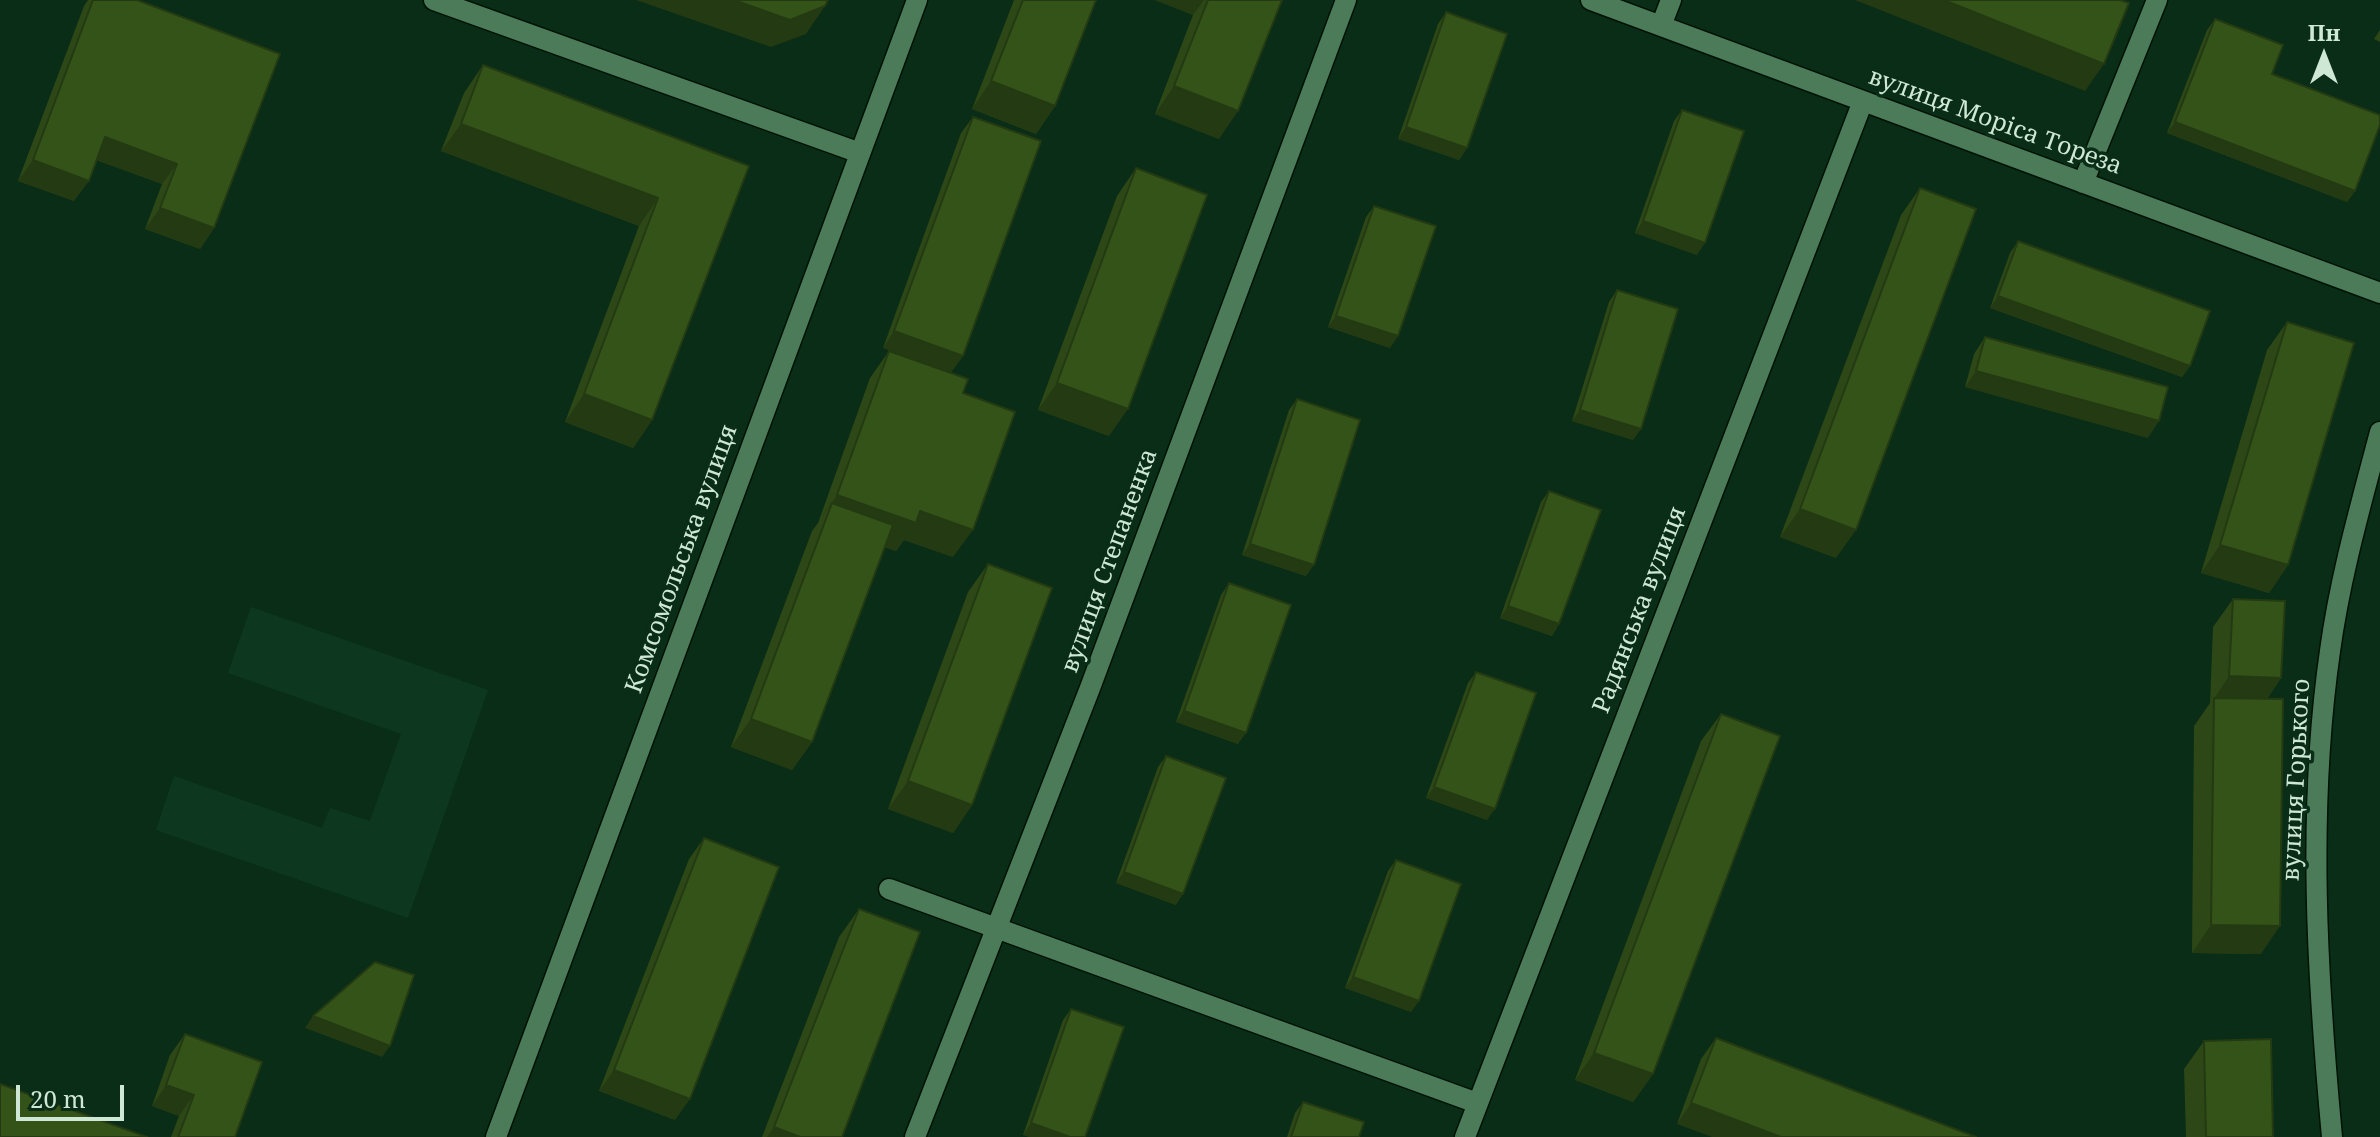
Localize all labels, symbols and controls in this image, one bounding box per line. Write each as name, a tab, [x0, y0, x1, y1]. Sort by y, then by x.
north arrow	[2284, 16, 2364, 96]
text: Пн	[2308, 17, 2340, 47]
street label: вулиця Моріса Тореза	[1864, 63, 2126, 181]
street label: Комсомольська вулиця	[620, 421, 744, 697]
street label: вулиця Степаненка	[1056, 445, 1164, 677]
street label: Радянська вулиця	[1587, 503, 1693, 717]
street label: вулиця Горького	[2277, 678, 2317, 882]
scale bar	[20, 1069, 128, 1119]
text: 20 m	[30, 1082, 86, 1115]

